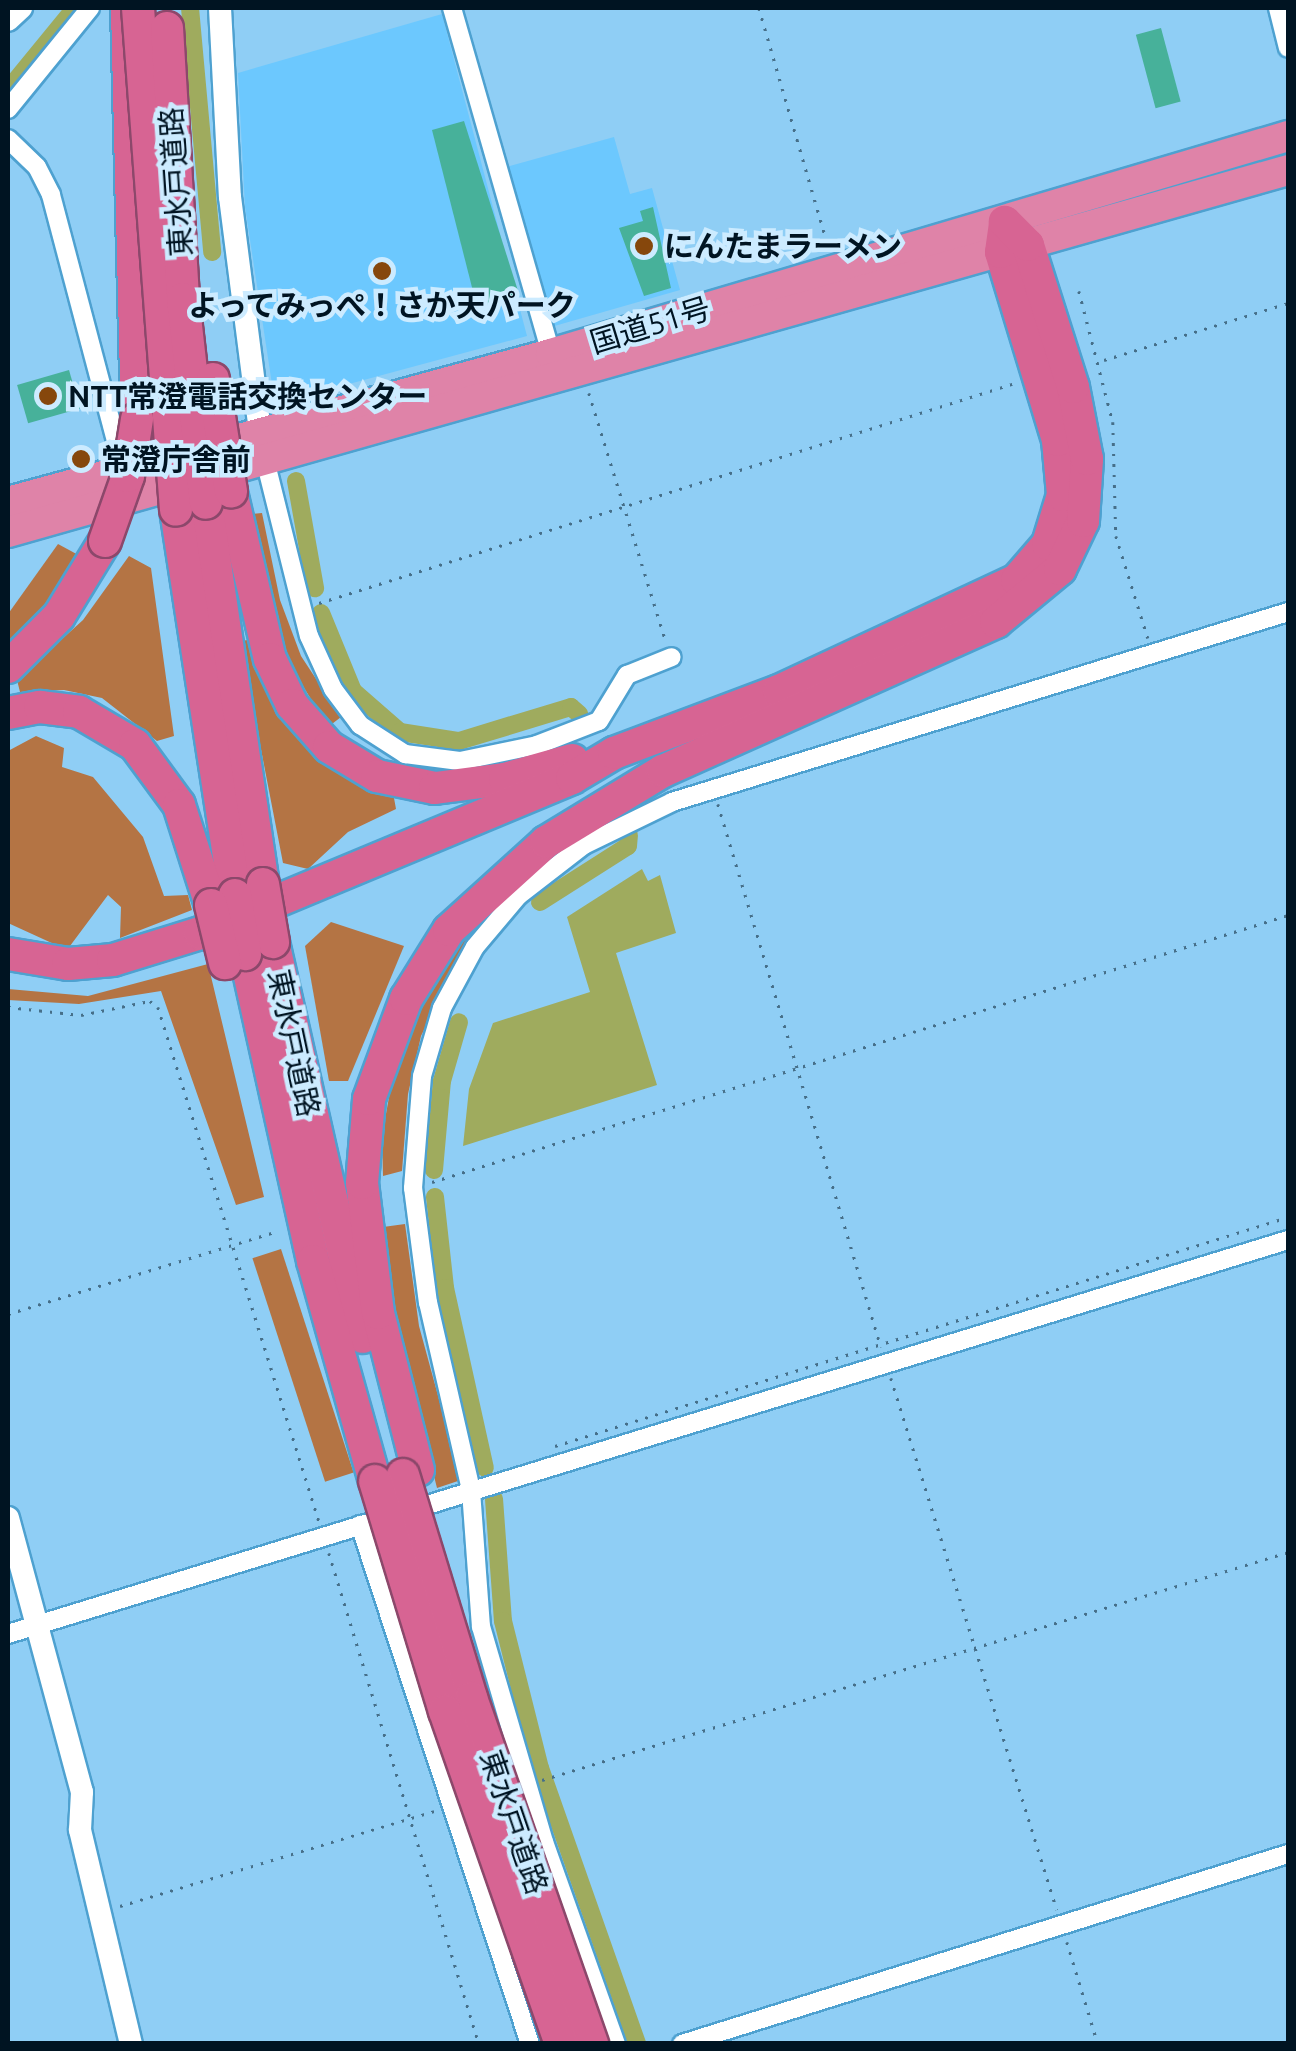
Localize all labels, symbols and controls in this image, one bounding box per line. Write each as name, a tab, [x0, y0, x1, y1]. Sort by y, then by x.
street label: 東水戸道路	[153, 106, 199, 258]
place label: にんたまラーメン	[664, 228, 904, 264]
marker: にんたまラーメン	[633, 235, 655, 257]
marker: よってみっぺ！さか天パーク	[371, 260, 393, 282]
place label: よってみっぺ！さか天パーク	[187, 287, 577, 323]
street label: 国道51号	[586, 290, 714, 360]
place label: NTT常澄電話交換センター	[68, 378, 427, 414]
marker: NTT常澄電話交換センター	[37, 385, 59, 407]
place label: 常澄庁舎前	[101, 441, 251, 477]
marker: 常澄庁舎前	[70, 448, 92, 470]
street label: 東水戸道路	[261, 966, 327, 1120]
street label: 東水戸道路	[473, 1745, 555, 1899]

